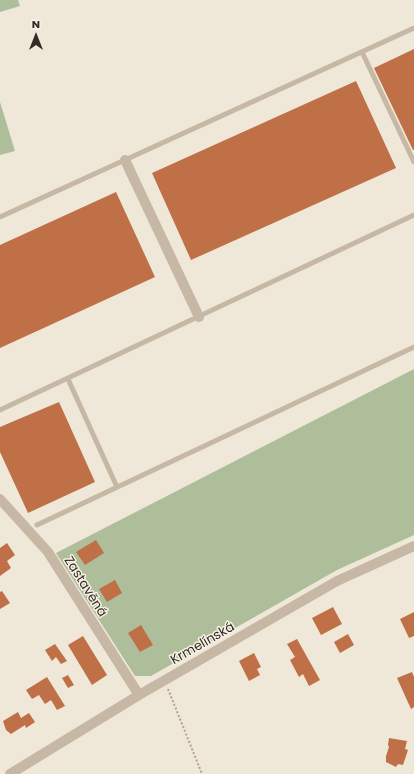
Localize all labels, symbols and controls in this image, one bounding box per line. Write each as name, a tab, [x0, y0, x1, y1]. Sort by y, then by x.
north arrow	[16, 16, 56, 56]
text: N	[32, 16, 40, 32]
street label: Zastavěná	[60, 554, 110, 620]
street label: Krmelínská	[168, 619, 238, 669]

